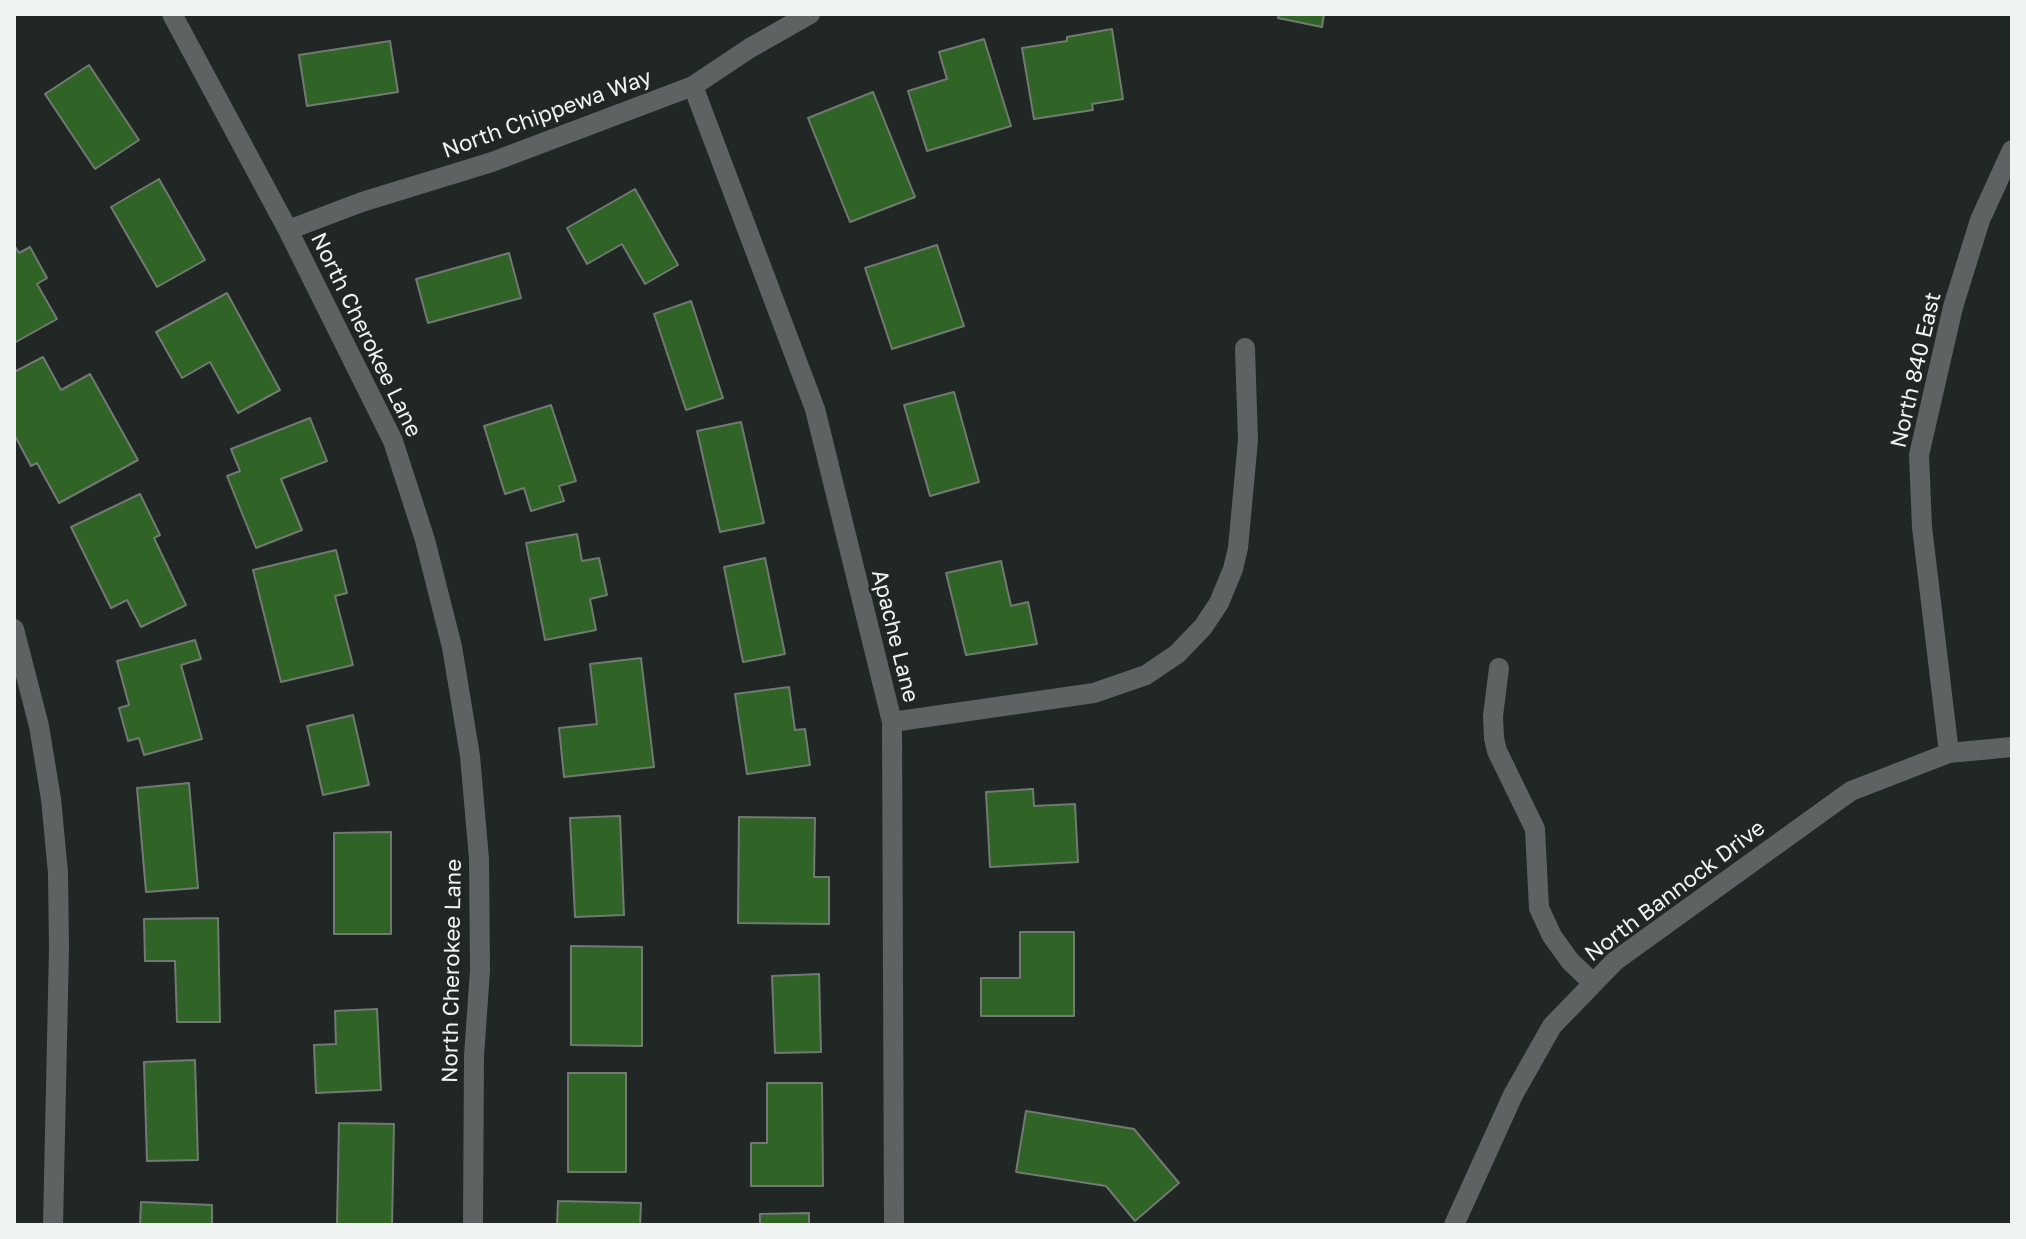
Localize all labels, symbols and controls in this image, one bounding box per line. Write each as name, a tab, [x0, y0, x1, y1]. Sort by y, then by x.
street label: North Chippewa Way	[439, 64, 655, 164]
street label: North Cherokee Lane	[305, 229, 427, 441]
street label: North 840 East	[1885, 290, 1947, 450]
street label: Apache Lane	[866, 567, 924, 705]
street label: North Bannock Drive	[1580, 815, 1770, 967]
street label: North Cherokee Lane	[437, 859, 467, 1083]

